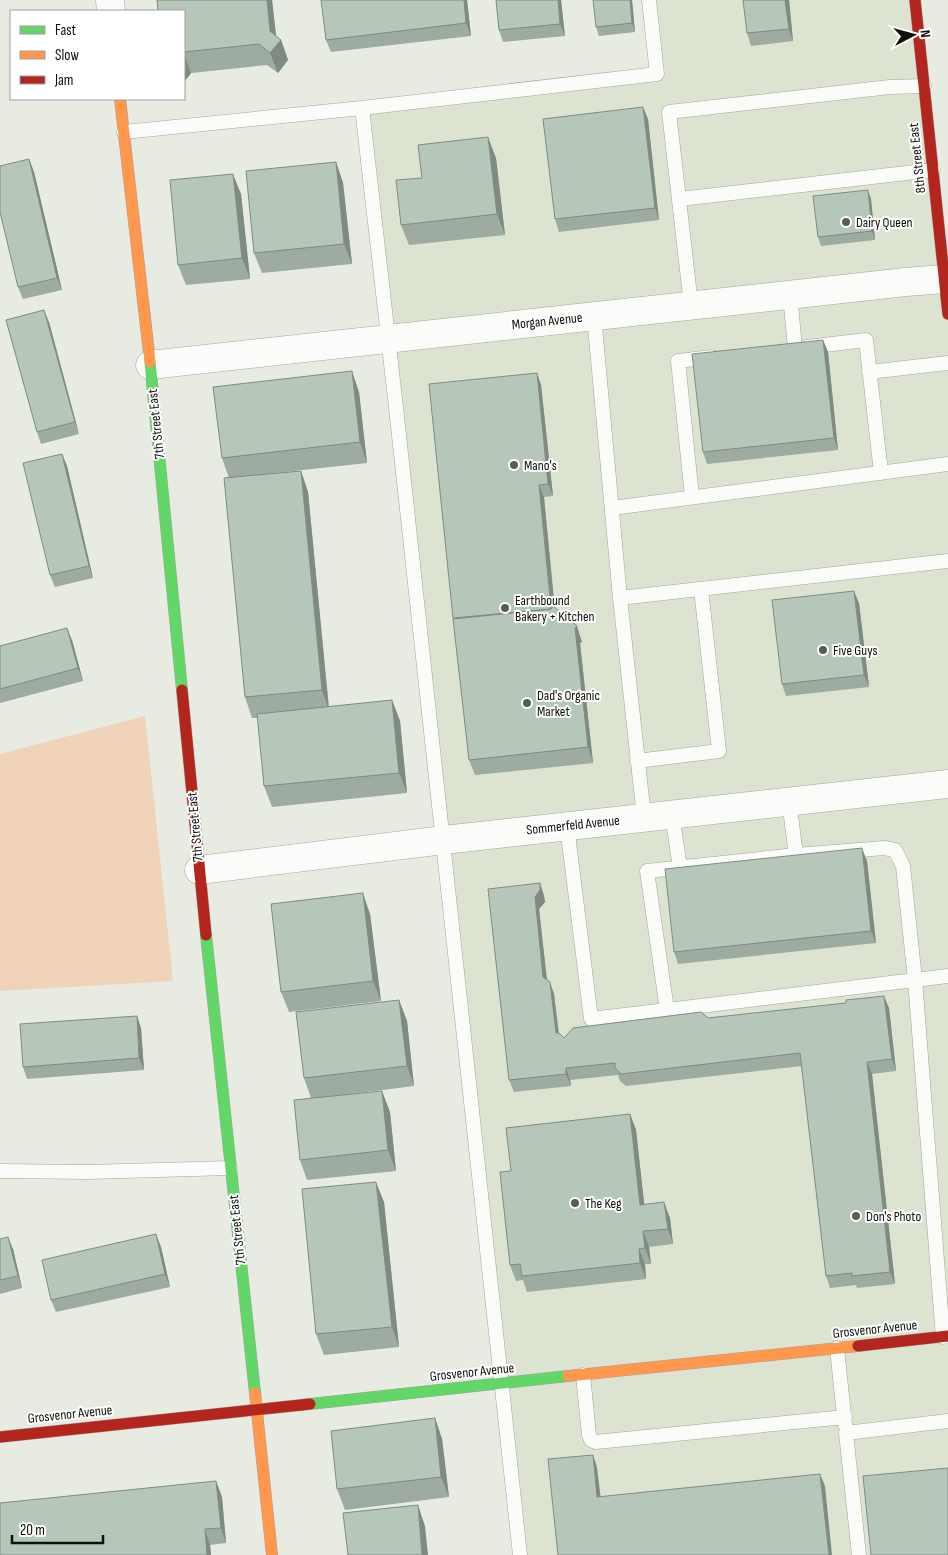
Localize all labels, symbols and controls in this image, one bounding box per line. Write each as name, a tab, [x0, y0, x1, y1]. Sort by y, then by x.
legend	[10, 10, 185, 100]
north arrow	[888, 10, 938, 60]
text: Fast	[55, 21, 77, 40]
text: N	[917, 29, 934, 38]
text: Slow	[55, 46, 79, 65]
text: Jam	[54, 71, 73, 90]
street label: 8th Street East	[905, 122, 929, 194]
place label: Dairy Queen	[856, 214, 913, 231]
marker: Dairy Queen	[840, 216, 852, 228]
street label: Morgan Avenue	[511, 309, 583, 333]
street label: 7th Street East	[144, 388, 168, 460]
place label: Mano's	[524, 457, 557, 474]
marker: Mano's	[508, 459, 520, 471]
place label: Earthbound Bakery + Kitchen	[515, 592, 595, 625]
marker: Earthbound Bakery + Kitchen	[499, 602, 511, 614]
place label: Five Guys	[833, 642, 878, 659]
marker: Five Guys	[817, 644, 829, 656]
place label: Dad's Organic Market	[537, 687, 600, 720]
marker: Dad's Organic Market	[521, 697, 533, 709]
street label: 7th Street East	[183, 791, 207, 863]
street label: Sommerfeld Avenue	[525, 812, 621, 838]
street label: 7th Street East	[225, 1194, 249, 1266]
place label: The Keg	[585, 1195, 622, 1212]
marker: The Keg	[569, 1197, 581, 1209]
place label: Don's Photo	[866, 1208, 922, 1225]
marker: Don's Photo	[850, 1210, 862, 1222]
street label: Grosvenor Avenue	[832, 1316, 918, 1342]
street label: Grosvenor Avenue	[429, 1359, 515, 1385]
street label: Grosvenor Avenue	[27, 1401, 113, 1427]
scale bar	[12, 1512, 104, 1544]
text: 20 m	[20, 1521, 45, 1540]

